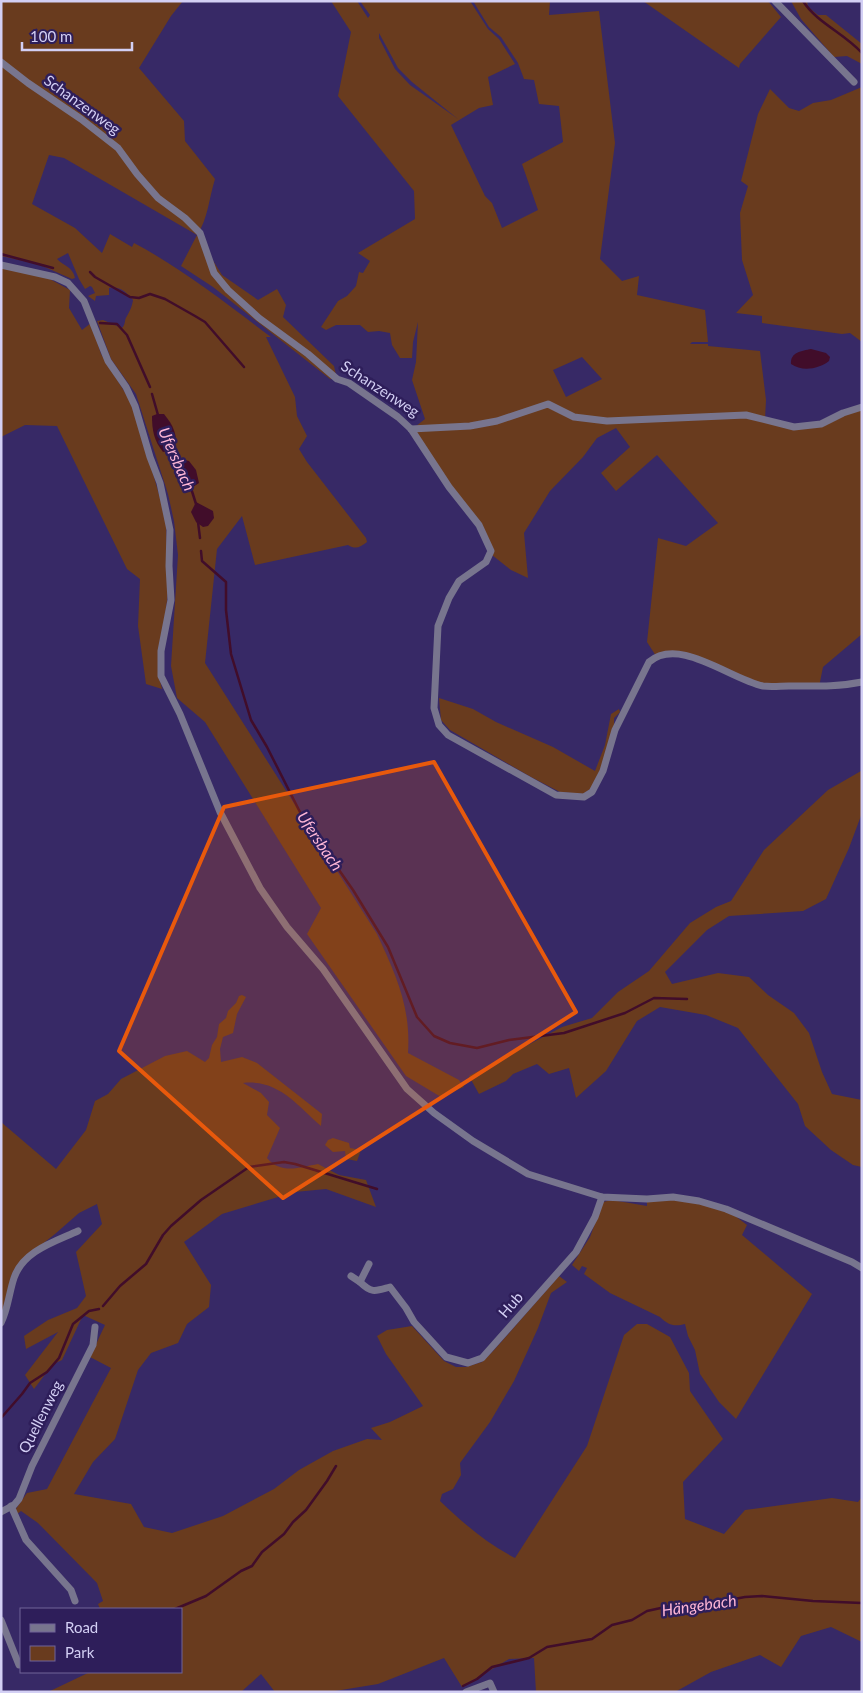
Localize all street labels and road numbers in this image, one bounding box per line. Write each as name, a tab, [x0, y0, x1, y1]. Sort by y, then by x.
street label: Schanzenweg	[41, 71, 124, 138]
street label: Schanzenweg	[338, 356, 423, 420]
street label: Hub	[494, 1288, 526, 1321]
street label: Quellenweg	[14, 1377, 66, 1456]

